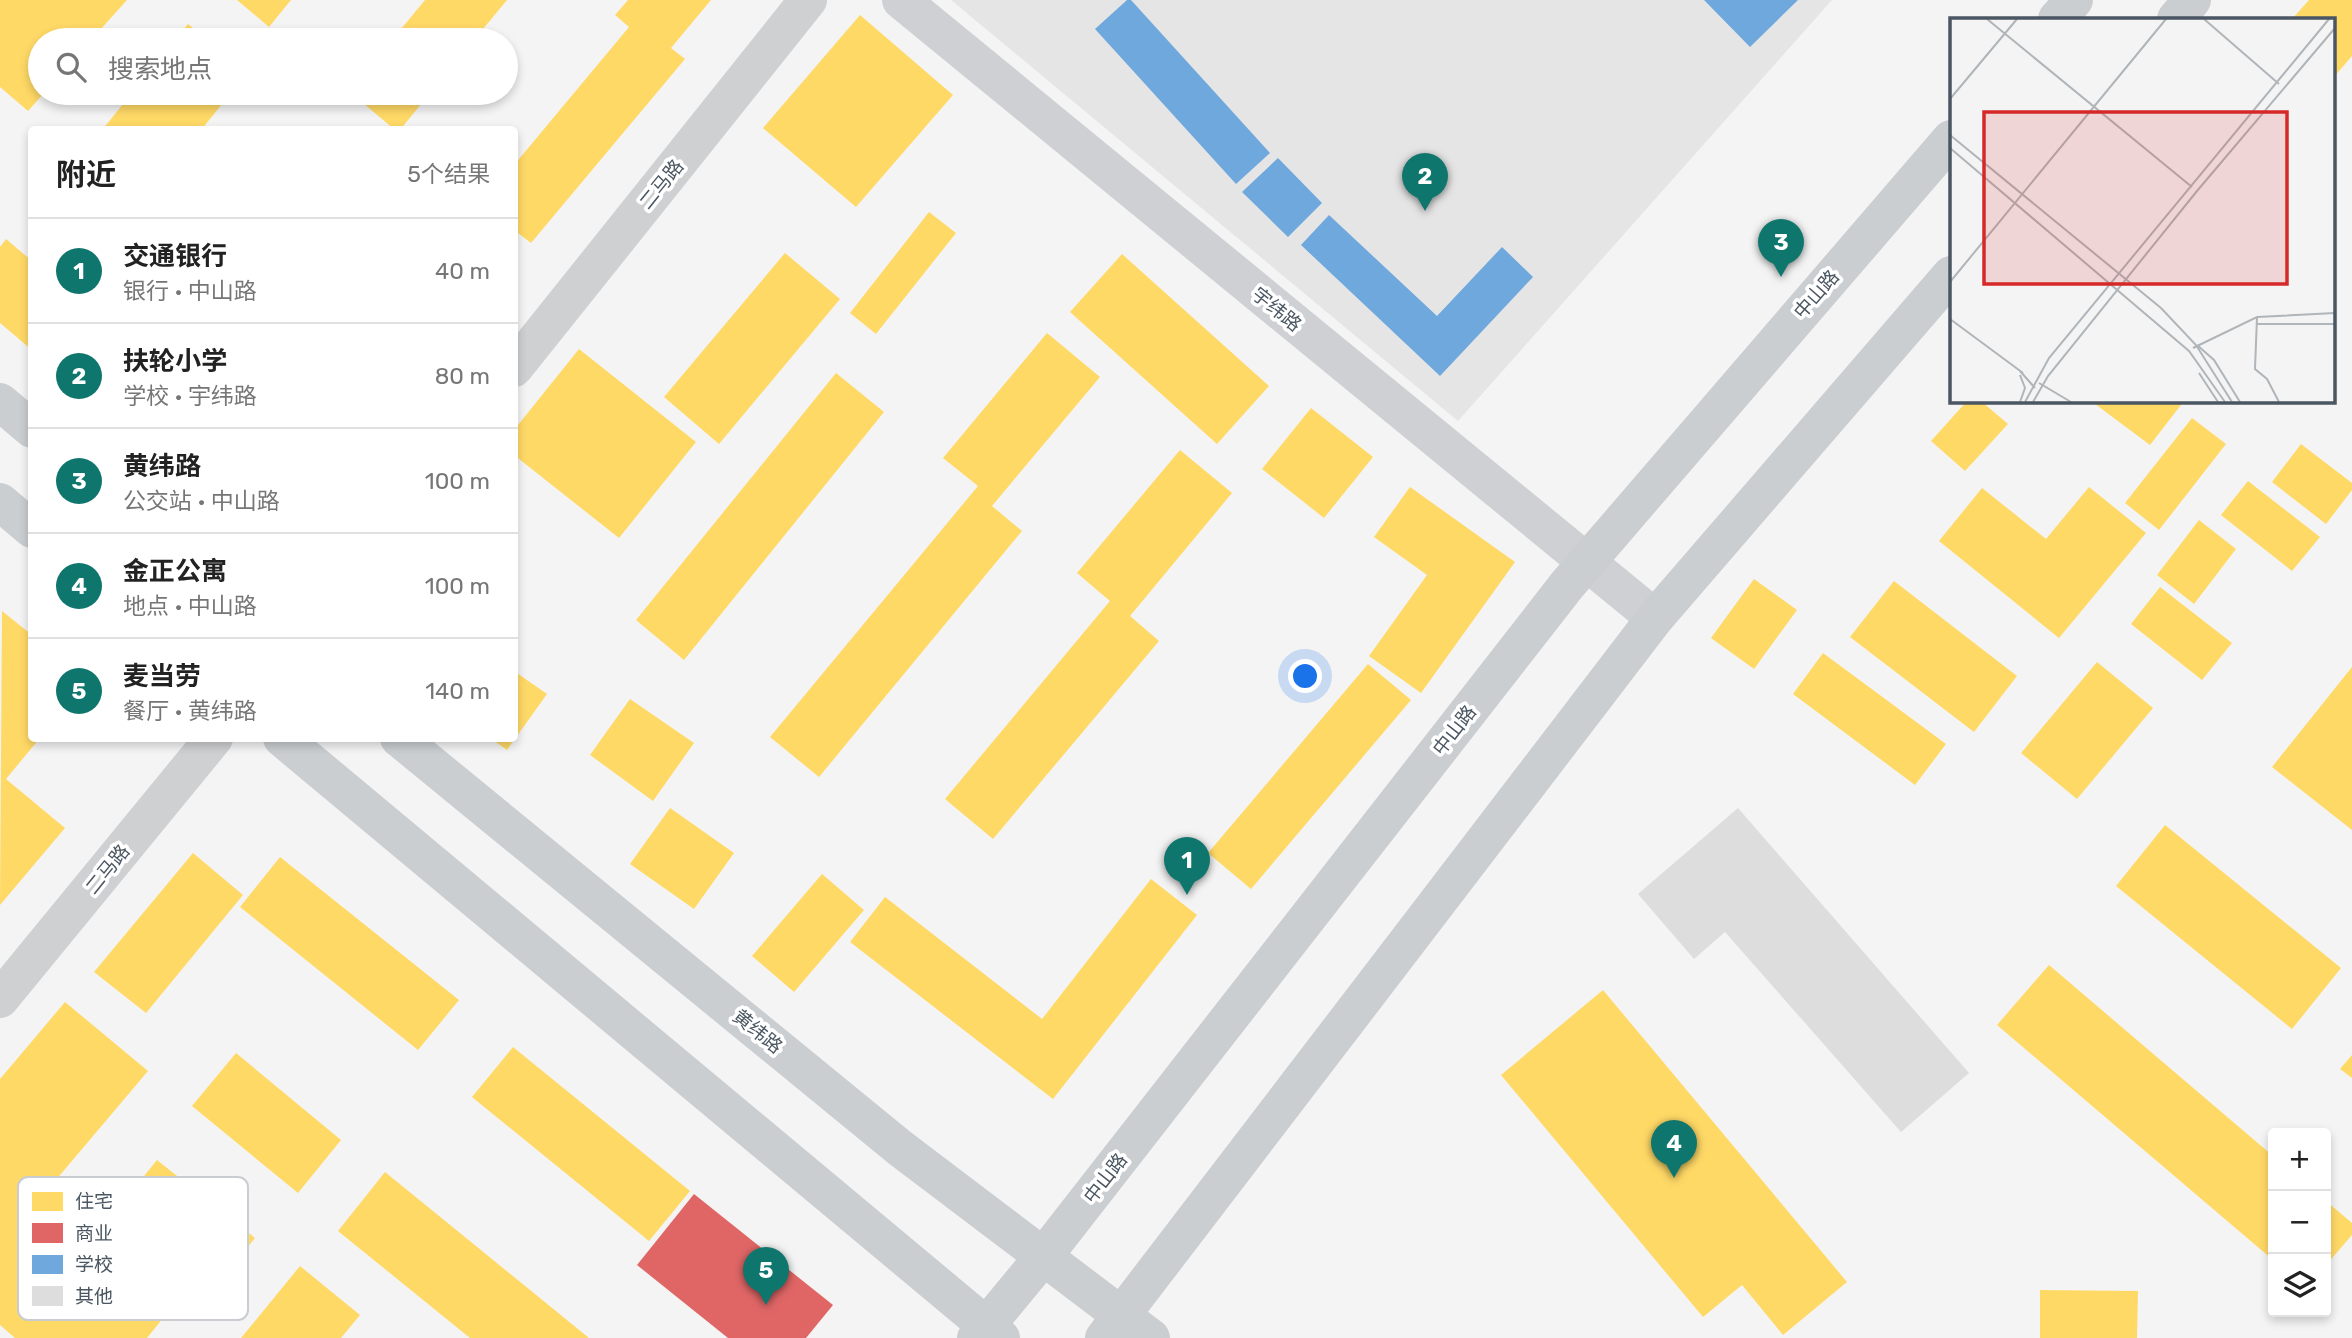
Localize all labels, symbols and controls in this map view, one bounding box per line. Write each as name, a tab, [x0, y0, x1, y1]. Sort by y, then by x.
inset map	[1950, 18, 2334, 402]
search box	[28, 28, 518, 105]
icon: search	[52, 48, 90, 86]
text: 搜索地点	[108, 54, 212, 85]
pin: 2	[1402, 153, 1448, 211]
street label: 二马路	[635, 155, 688, 214]
text: 附近	[56, 157, 116, 193]
text: 5个结果	[407, 160, 490, 188]
pin: 3	[1758, 219, 1804, 277]
text: 交通银行	[123, 241, 227, 272]
text: 1	[73, 257, 85, 285]
text: 40 m	[435, 257, 490, 285]
street label: 中山路	[1789, 265, 1844, 323]
text: 银行 · 中山路	[123, 277, 257, 305]
street label: 宇纬路	[1247, 283, 1306, 336]
text: 扶轮小学	[123, 346, 227, 377]
text: 2	[72, 362, 86, 390]
text: 80 m	[435, 362, 490, 390]
text: 学校 · 宇纬路	[123, 382, 257, 410]
text: 黄纬路	[123, 451, 201, 482]
text: 3	[71, 467, 87, 495]
text: 100 m	[425, 467, 490, 495]
text: 公交站 · 中山路	[123, 487, 280, 515]
text: 金正公寓	[123, 556, 227, 587]
text: 4	[71, 572, 87, 600]
text: 100 m	[425, 572, 490, 600]
text: 地点 · 中山路	[123, 592, 257, 620]
your location	[1288, 659, 1322, 693]
text: 麦当劳	[123, 661, 201, 692]
text: 5	[72, 677, 86, 705]
text: 140 m	[425, 677, 490, 705]
text: 餐厅 · 黄纬路	[123, 697, 257, 725]
street label: 中山路	[1428, 701, 1481, 760]
pin: 1	[1164, 837, 1210, 895]
street label: 二马路	[81, 840, 134, 899]
street label: 黄纬路	[728, 1005, 787, 1058]
pin: 4	[1651, 1120, 1697, 1178]
map controls	[2268, 1128, 2331, 1317]
button: +	[2268, 1128, 2331, 1191]
street label: 中山路	[1079, 1149, 1132, 1208]
legend	[18, 1177, 248, 1320]
text: 住宅	[75, 1190, 113, 1213]
button: −	[2268, 1191, 2331, 1254]
text: 商业	[75, 1222, 113, 1245]
pin: 5	[743, 1247, 789, 1305]
text: 学校	[75, 1253, 113, 1276]
button: layers	[2268, 1254, 2331, 1317]
text: 其他	[75, 1285, 113, 1308]

